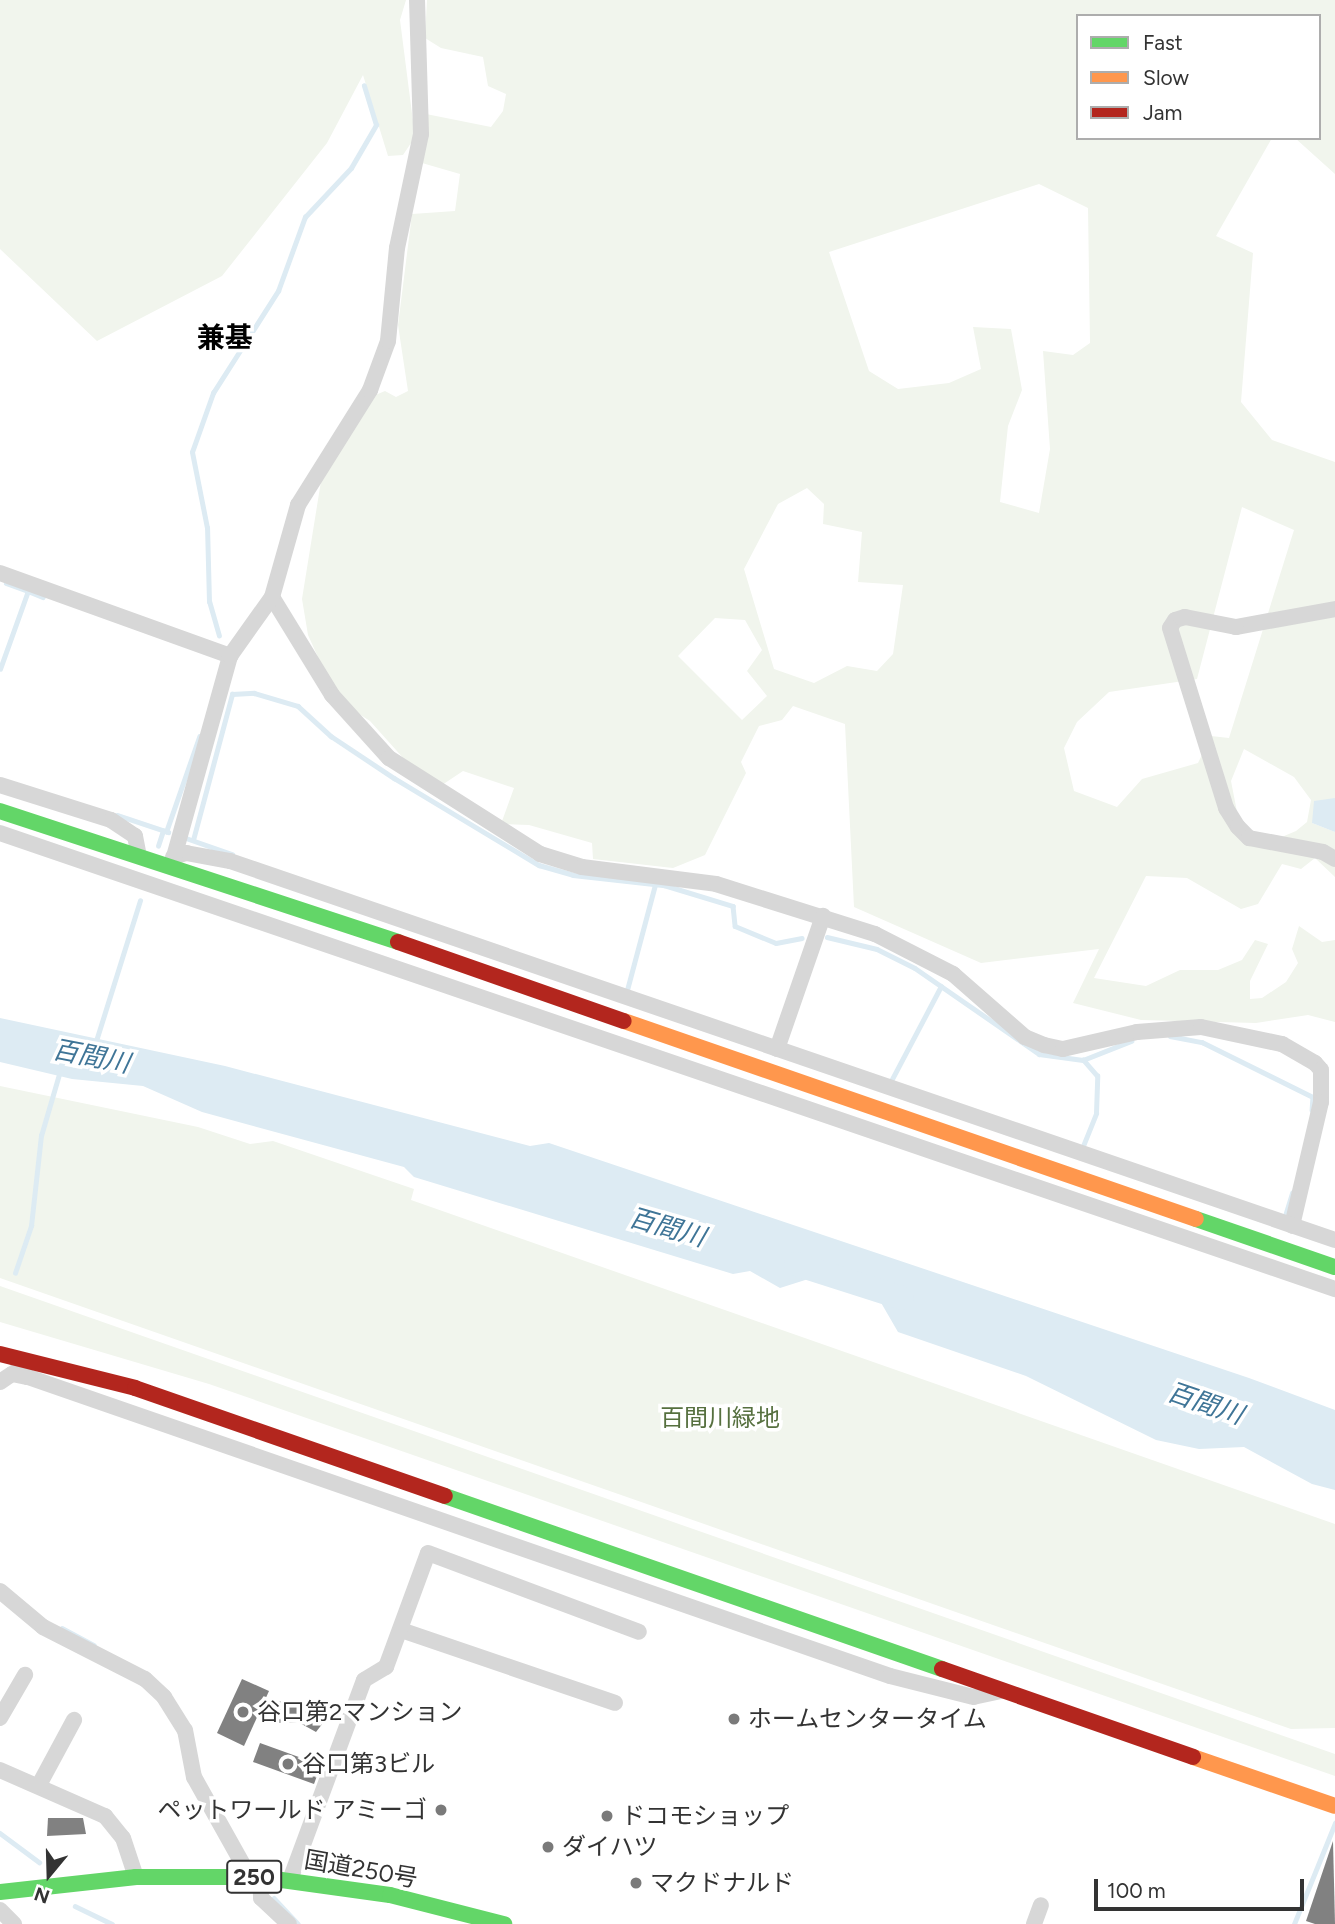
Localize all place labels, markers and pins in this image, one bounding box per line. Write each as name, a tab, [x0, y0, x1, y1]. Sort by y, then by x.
place label: 谷口第2マンション	[257, 1698, 462, 1726]
marker: 谷口第2マンション	[235, 1704, 251, 1720]
place label: ホームセンタータイム	[748, 1705, 988, 1733]
marker: ホームセンタータイム	[726, 1711, 742, 1727]
place label: 谷口第3ビル	[302, 1750, 435, 1778]
marker: 谷口第3ビル	[280, 1756, 296, 1772]
place label: ペットワールド アミーゴ	[157, 1796, 427, 1824]
marker: ペットワールド アミーゴ	[433, 1802, 449, 1818]
place label: ドコモショップ	[621, 1802, 789, 1830]
marker: ドコモショップ	[599, 1808, 615, 1824]
place label: ダイハツ	[562, 1833, 658, 1861]
marker: ダイハツ	[540, 1839, 556, 1855]
place label: マクドナルド	[650, 1869, 794, 1897]
marker: マクドナルド	[628, 1875, 644, 1891]

